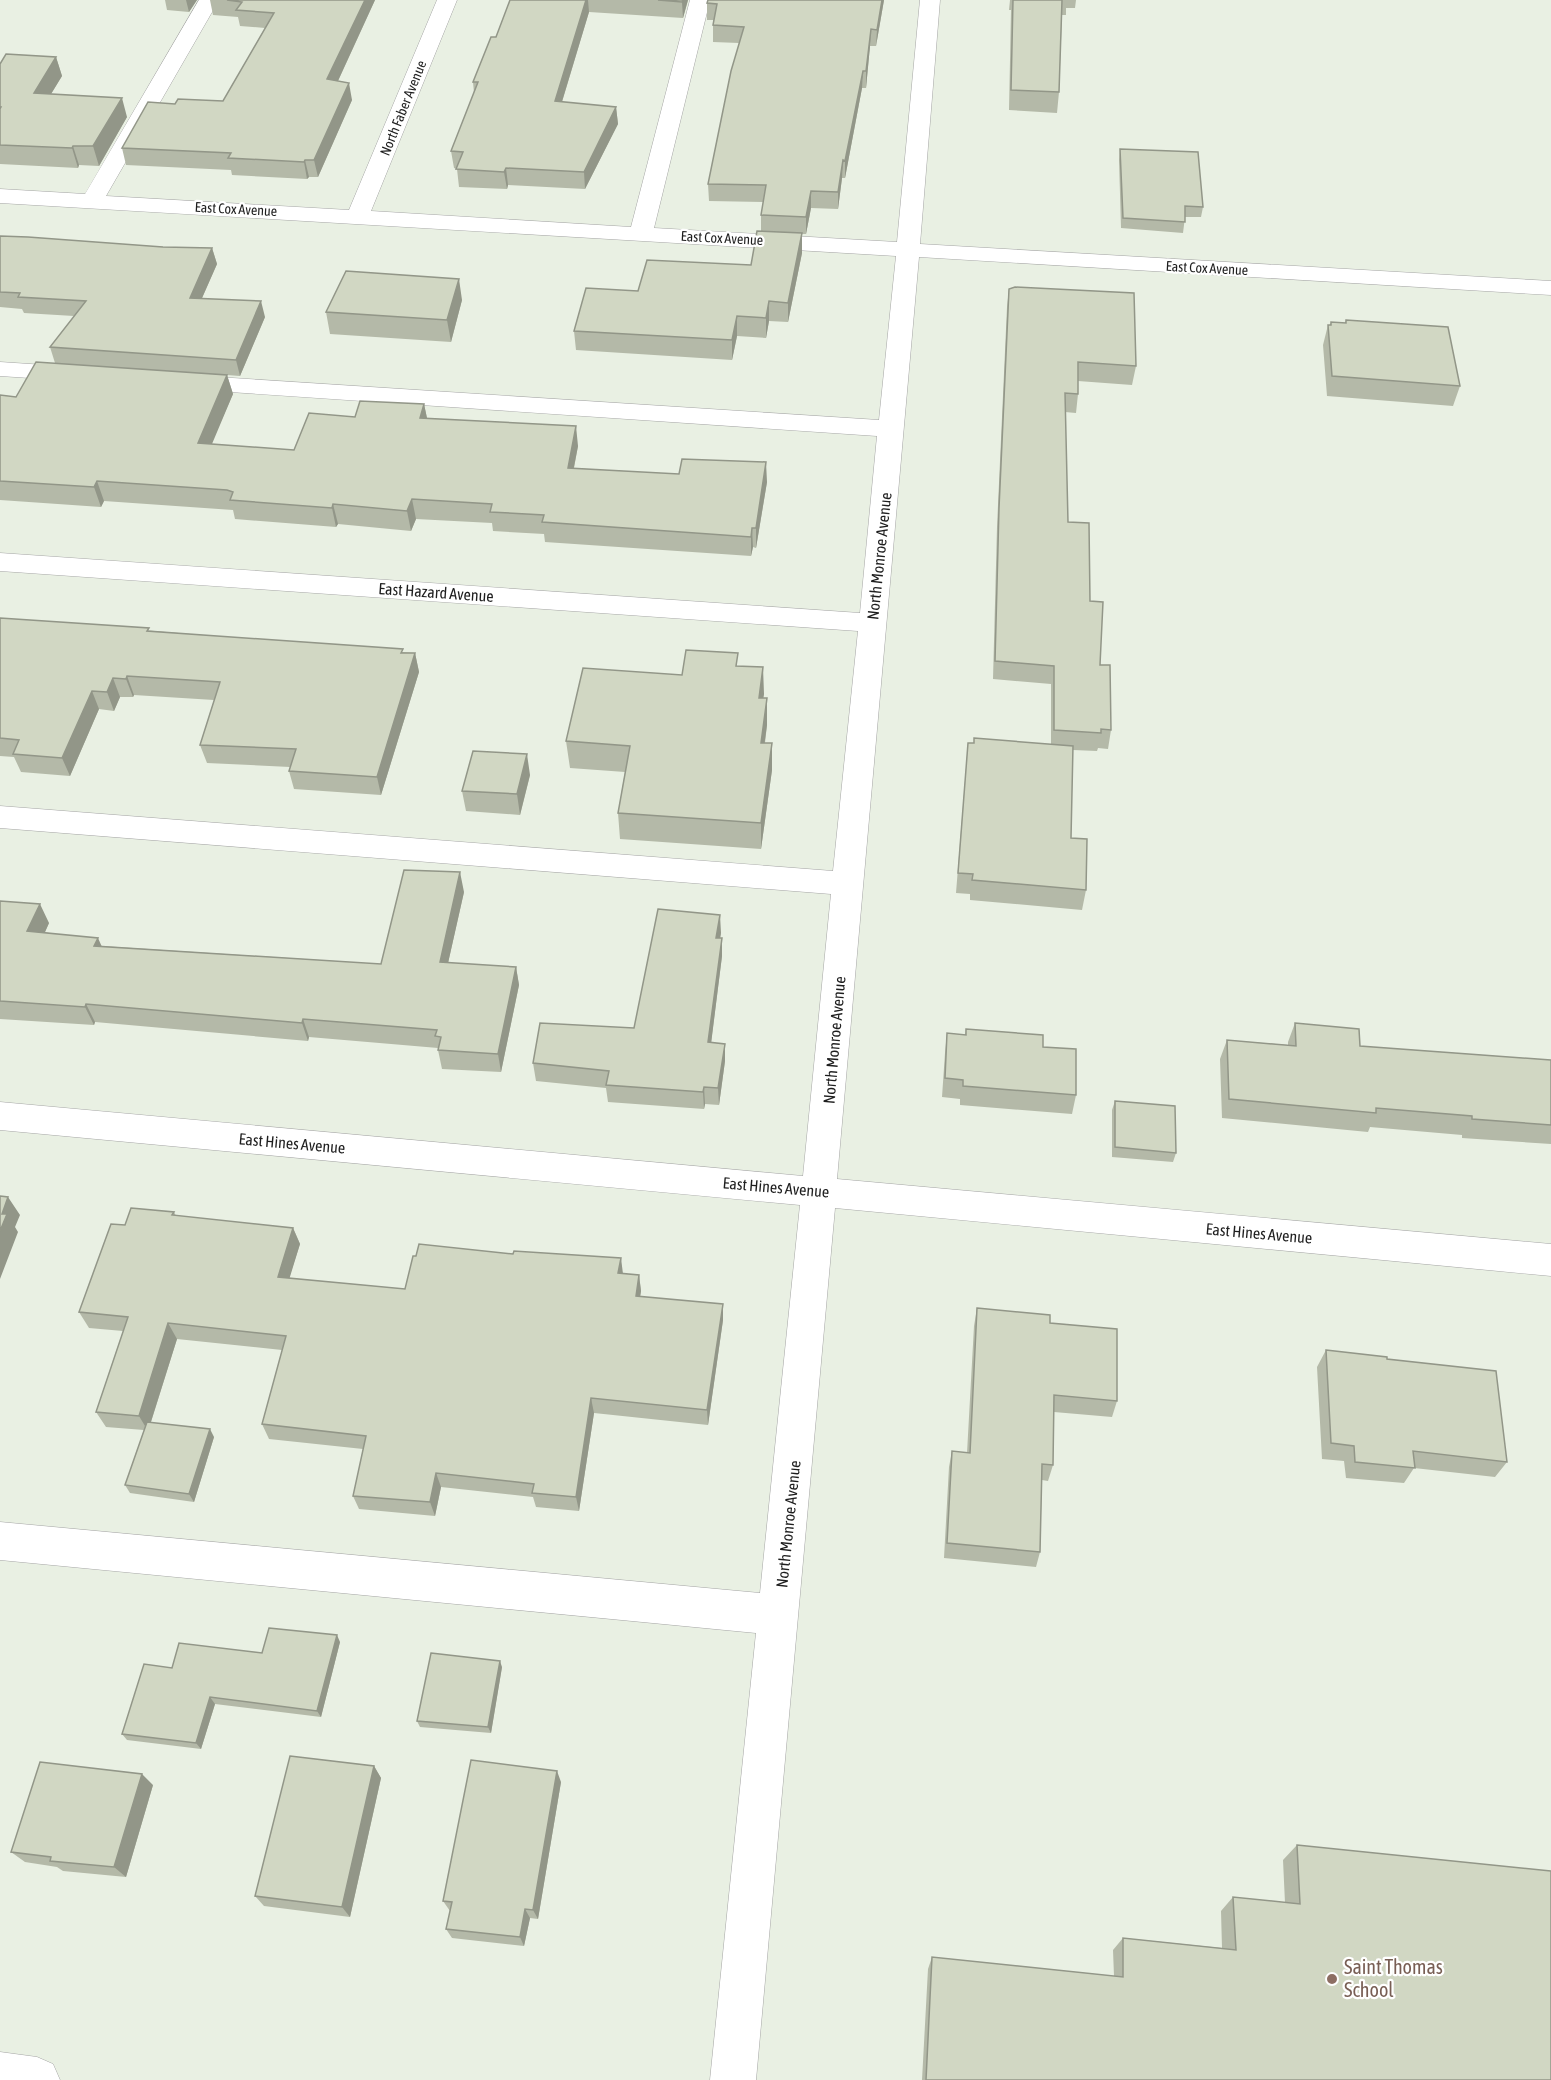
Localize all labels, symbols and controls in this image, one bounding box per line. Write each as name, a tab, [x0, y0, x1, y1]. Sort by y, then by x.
street label: North Faber Avenue	[377, 58, 429, 158]
street label: East Cox Avenue	[194, 199, 278, 219]
street label: East Cox Avenue	[680, 228, 764, 248]
street label: East Cox Avenue	[1165, 258, 1249, 278]
street label: North Monroe Avenue	[863, 491, 895, 621]
street label: East Hazard Avenue	[378, 579, 494, 605]
street label: North Monroe Avenue	[819, 975, 849, 1105]
street label: East Hines Avenue	[238, 1129, 346, 1157]
street label: East Hines Avenue	[722, 1173, 830, 1201]
street label: East Hines Avenue	[1205, 1219, 1313, 1247]
street label: North Monroe Avenue	[772, 1459, 804, 1589]
place label: Saint Thomas School	[1344, 1955, 1443, 2001]
marker: Saint Thomas School	[1325, 1972, 1339, 1986]

